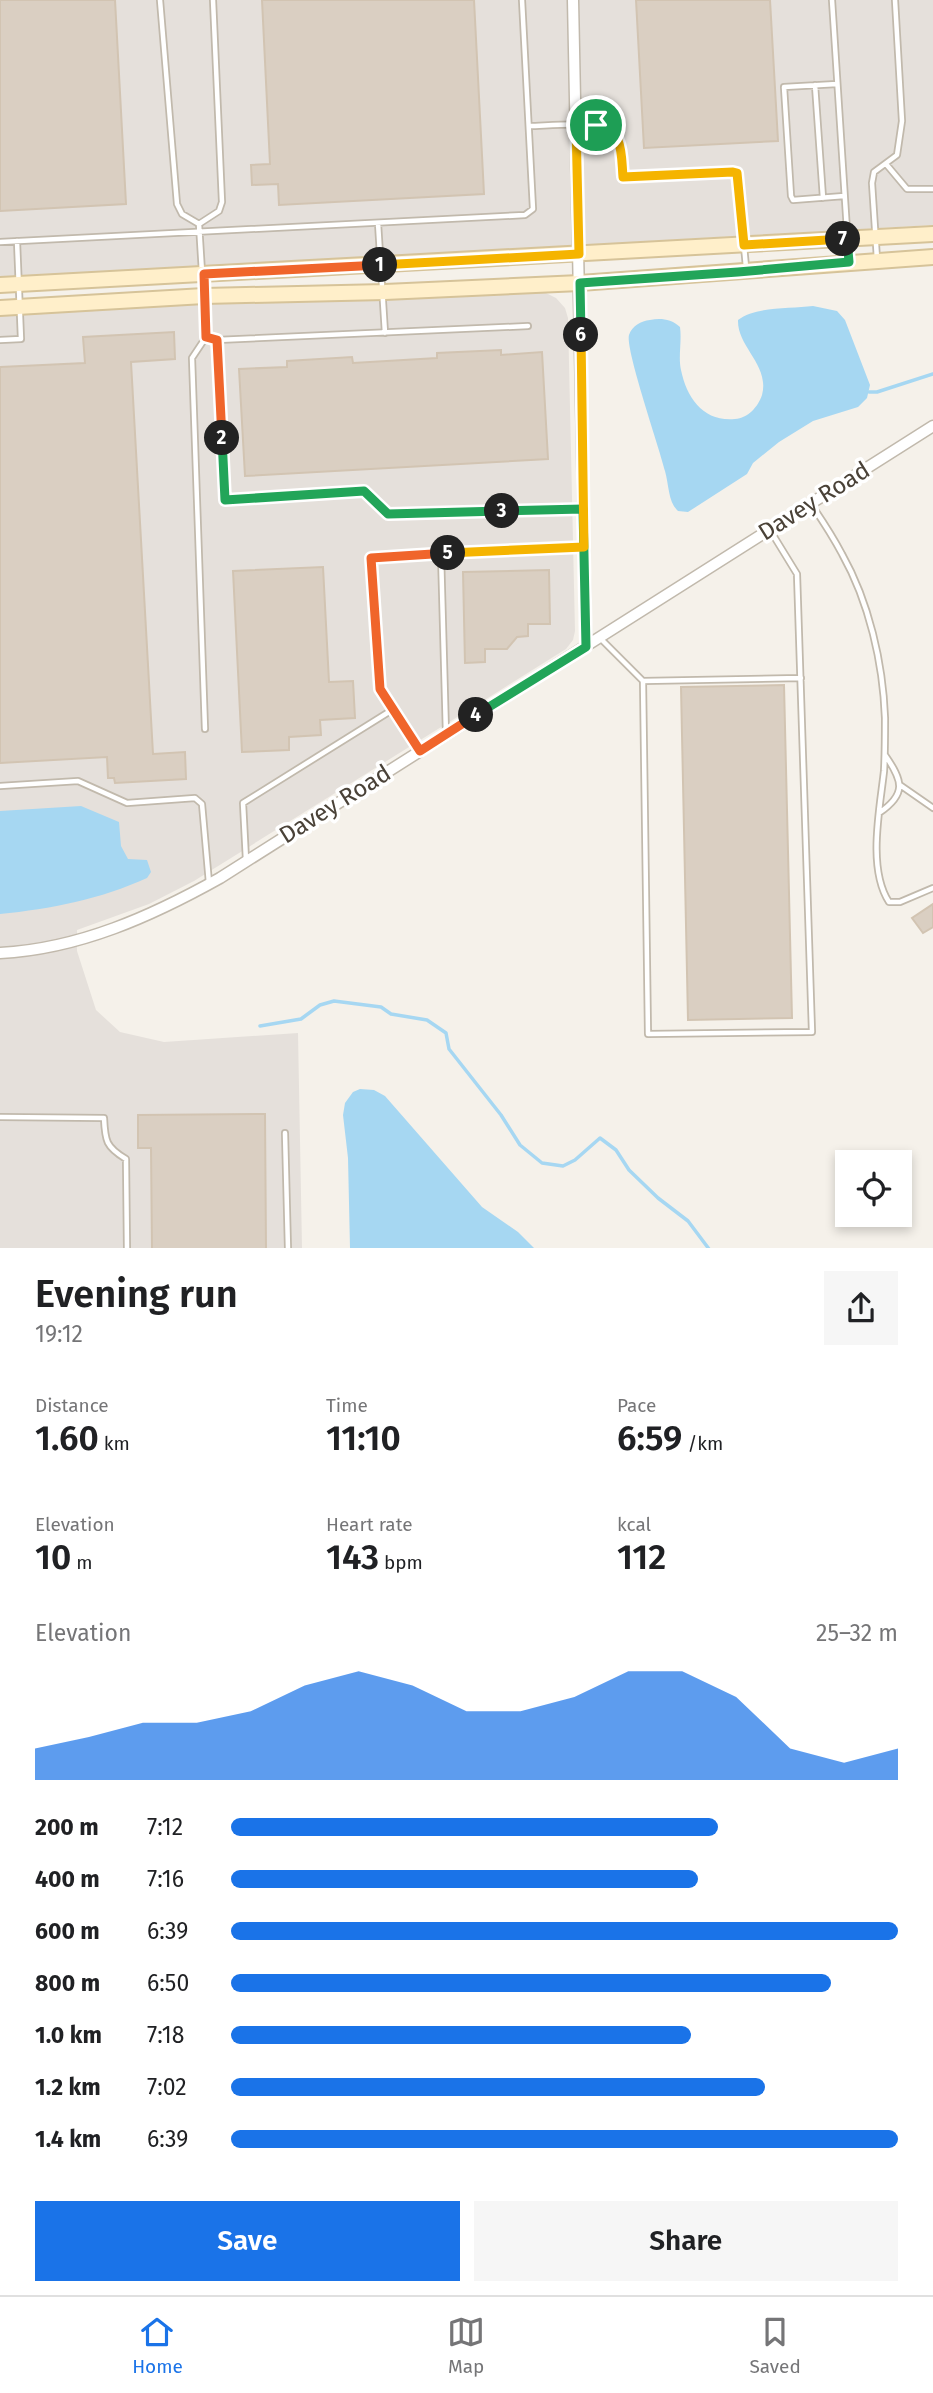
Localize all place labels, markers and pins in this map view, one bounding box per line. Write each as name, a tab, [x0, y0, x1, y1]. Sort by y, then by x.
pin	[566, 95, 626, 155]
pin: 7	[826, 222, 860, 256]
pin: 1	[362, 247, 398, 282]
pin: 6	[564, 318, 598, 352]
pin: 2	[204, 420, 240, 456]
pin: 3	[484, 494, 520, 528]
pin: 5	[430, 536, 466, 570]
pin: 4	[458, 698, 494, 732]

